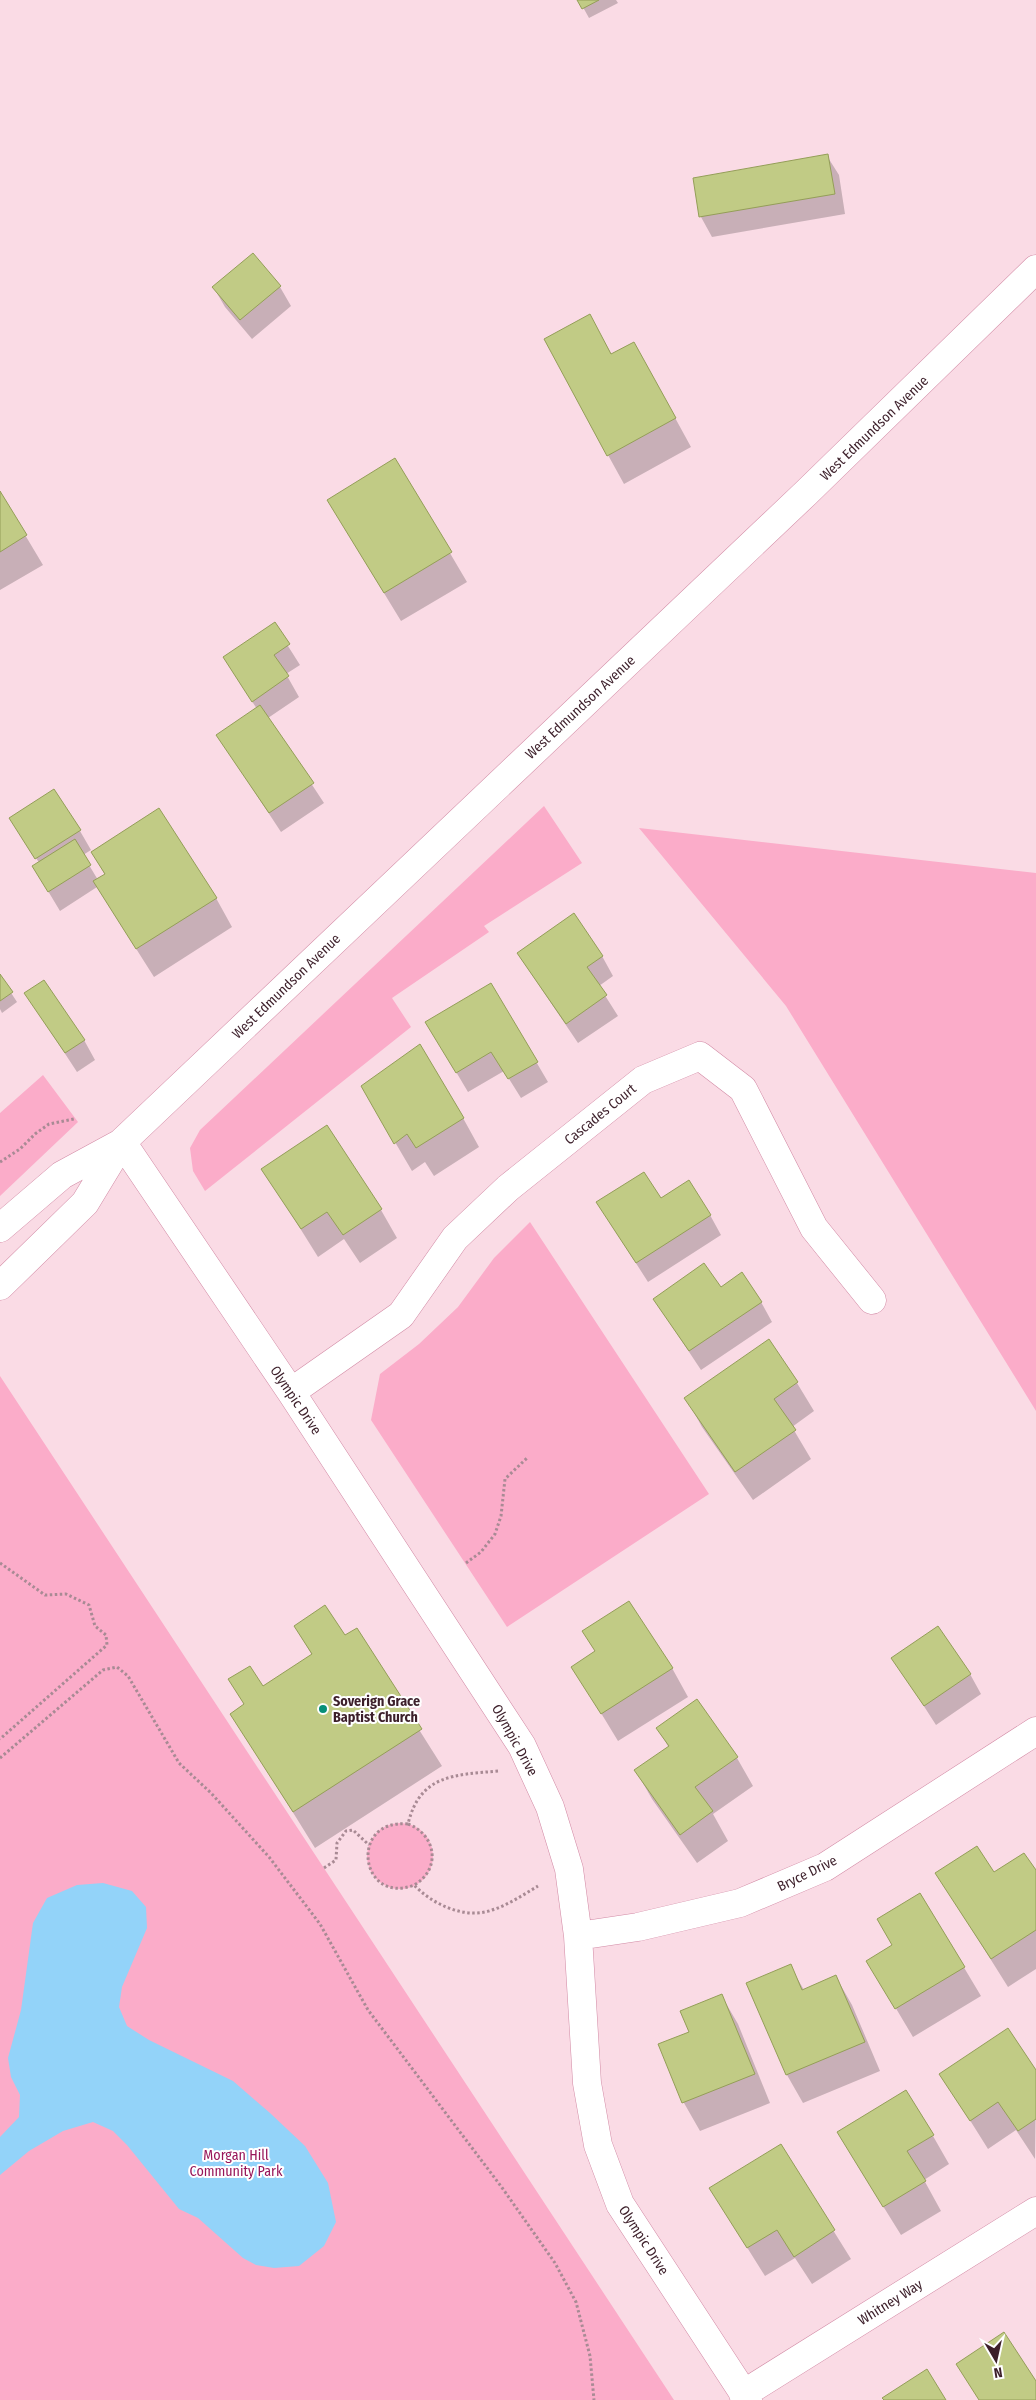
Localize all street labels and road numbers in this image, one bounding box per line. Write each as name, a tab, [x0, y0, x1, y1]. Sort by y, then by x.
street label: West Edmundson Avenue	[817, 372, 932, 484]
street label: West Edmundson Avenue	[522, 652, 639, 763]
street label: West Edmundson Avenue	[229, 930, 344, 1042]
street label: Cascades Court	[561, 1080, 640, 1148]
street label: Olympic Drive	[266, 1363, 325, 1438]
street label: Olympic Drive	[488, 1701, 541, 1779]
street label: Bryce Drive	[775, 1852, 840, 1895]
street label: Olympic Drive	[615, 2202, 672, 2278]
street label: Whitney Way	[855, 2276, 926, 2329]

